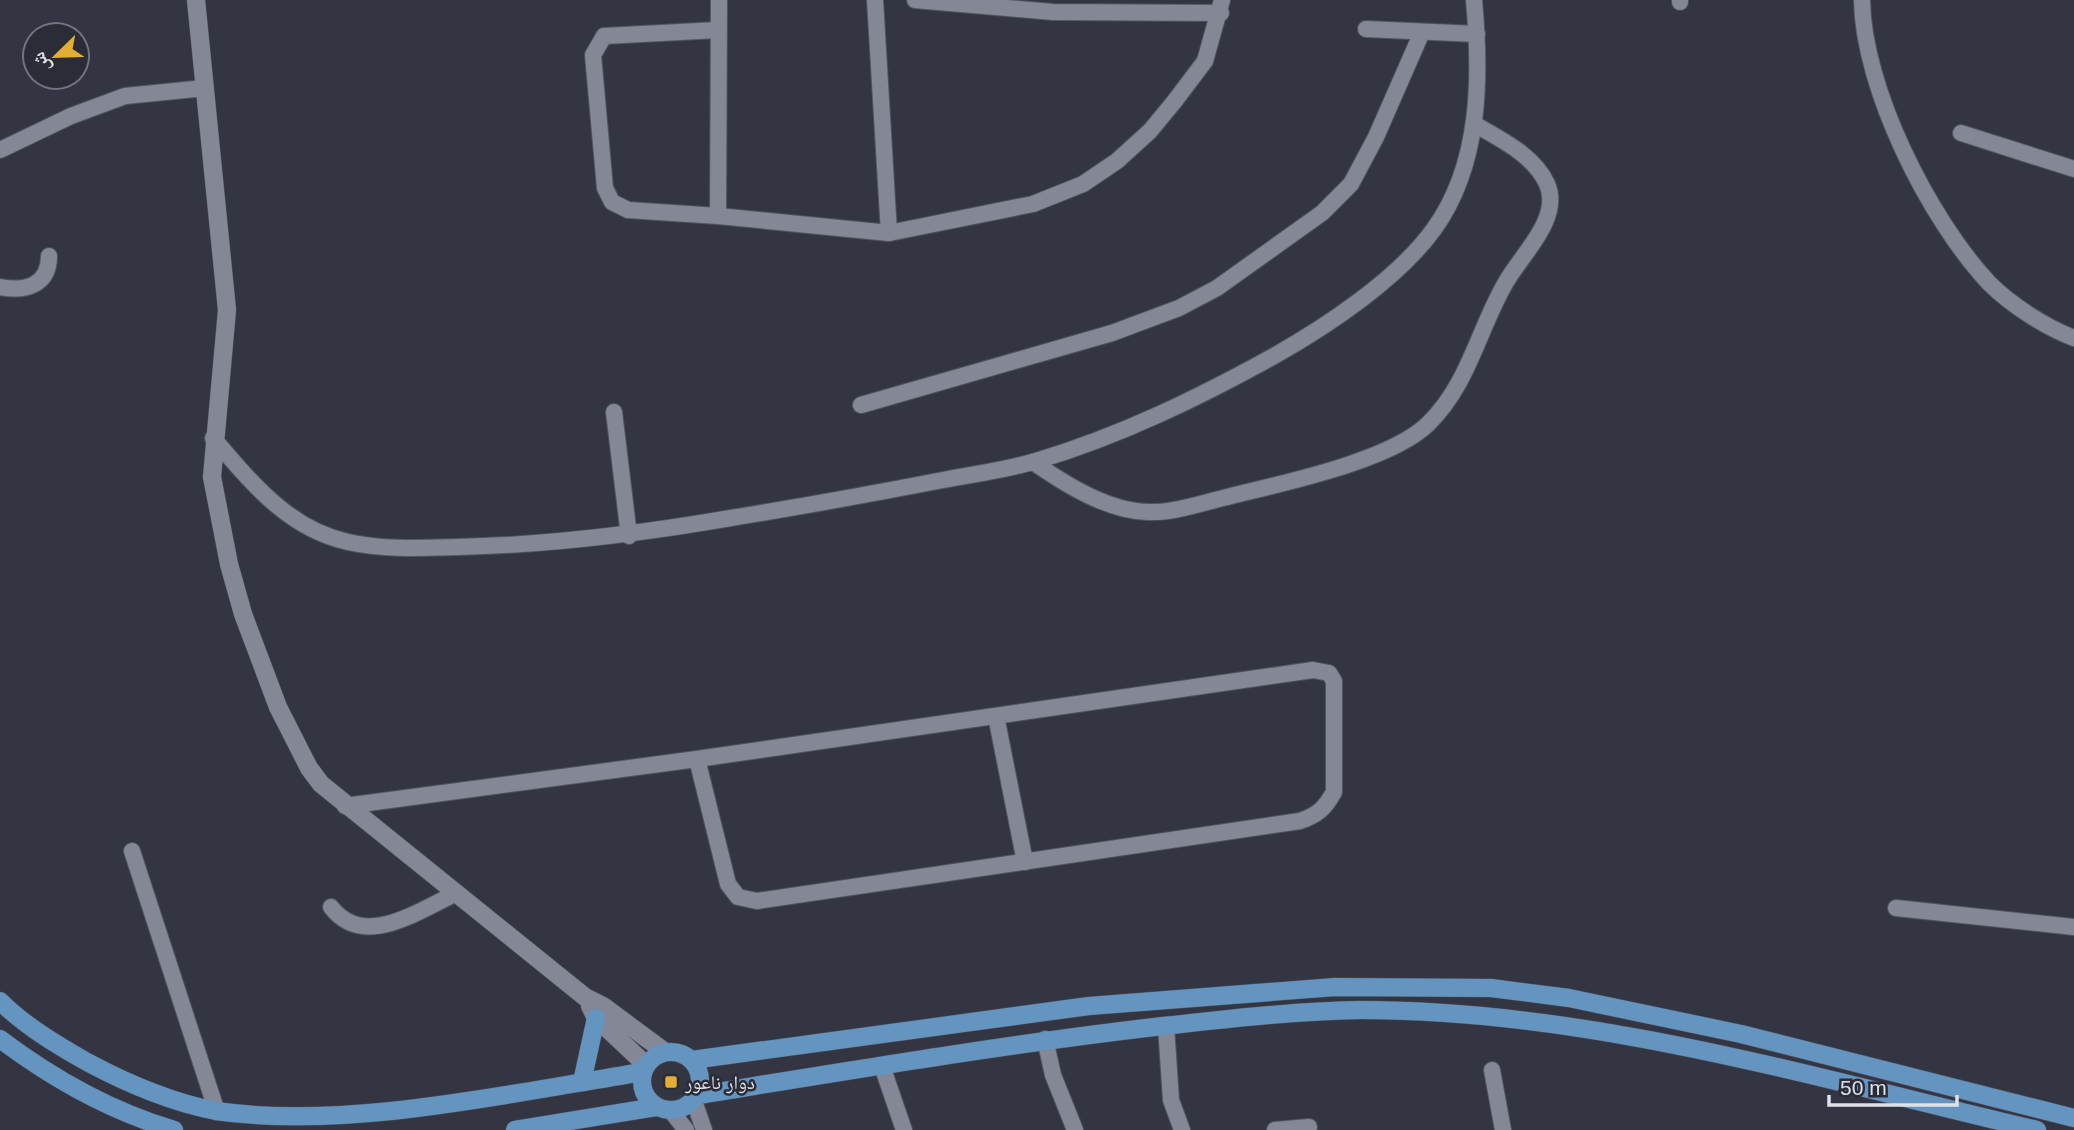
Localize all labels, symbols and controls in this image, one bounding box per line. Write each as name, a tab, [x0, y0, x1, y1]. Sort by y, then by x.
north arrow	[21, 21, 91, 91]
text: ش	[27, 49, 55, 76]
scale bar	[1829, 1064, 1957, 1108]
place label: دوار ناعور	[684, 1072, 755, 1094]
marker: دوار ناعور	[663, 1074, 679, 1090]
text: 50 m	[1840, 1076, 1887, 1099]

